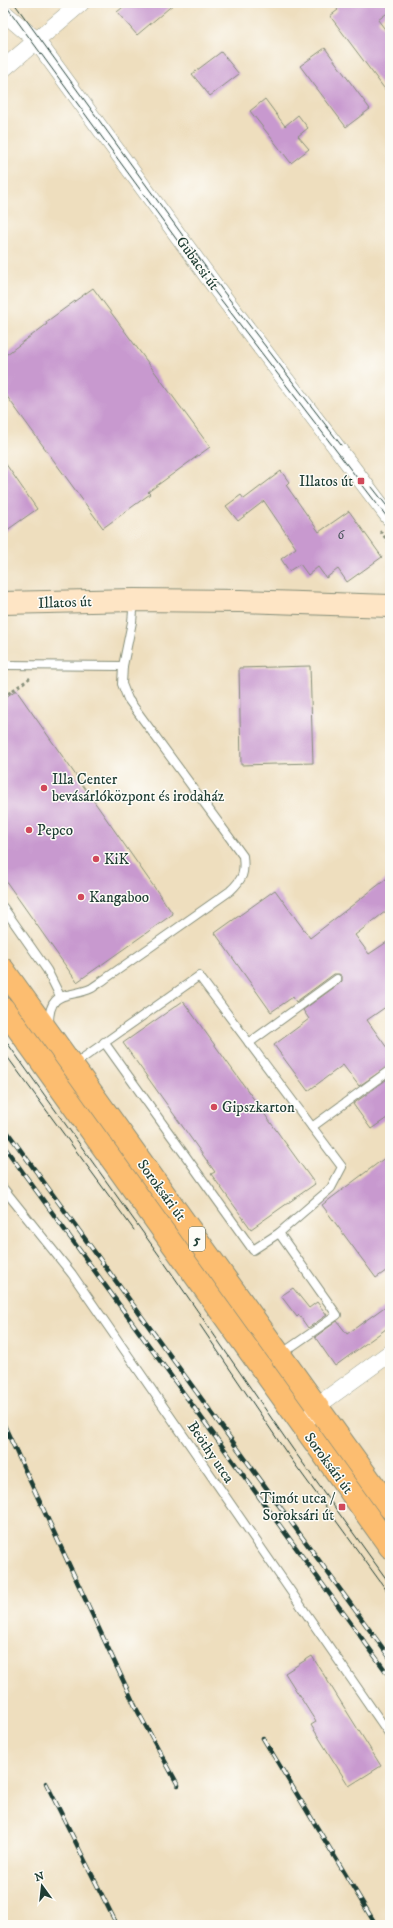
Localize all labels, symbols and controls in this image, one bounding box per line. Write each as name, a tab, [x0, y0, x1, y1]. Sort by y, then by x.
street label: Gubacsi út	[172, 233, 224, 294]
place label: Illatos út	[299, 472, 353, 491]
marker: Illatos út	[356, 476, 366, 486]
house number: 6	[338, 527, 346, 543]
street label: Illatos út	[38, 592, 92, 613]
place label: Illa Center bevásárlóközpont és irodaház	[52, 770, 225, 806]
marker: Illa Center bevásárlóközpont és irodaház	[39, 783, 49, 793]
place label: Pepco	[37, 821, 73, 840]
marker: Pepco	[24, 825, 34, 835]
place label: KiK	[104, 850, 129, 869]
marker: KiK	[91, 854, 101, 864]
place label: Kangaboo	[89, 888, 149, 907]
marker: Kangaboo	[76, 892, 86, 902]
place label: Gipszkarton	[222, 1098, 295, 1117]
marker: Gipszkarton	[209, 1102, 219, 1112]
street label: Soroksári út	[133, 1156, 190, 1225]
road number: 5	[189, 1227, 205, 1251]
street label: Beöthy utca	[183, 1418, 239, 1487]
street label: Soroksári út	[300, 1429, 357, 1498]
place label: Timót utca / Soroksári út	[260, 1489, 336, 1525]
marker: Timót utca / Soroksári út	[337, 1502, 347, 1512]
north arrow	[22, 1866, 62, 1906]
text: N	[33, 1869, 46, 1885]

